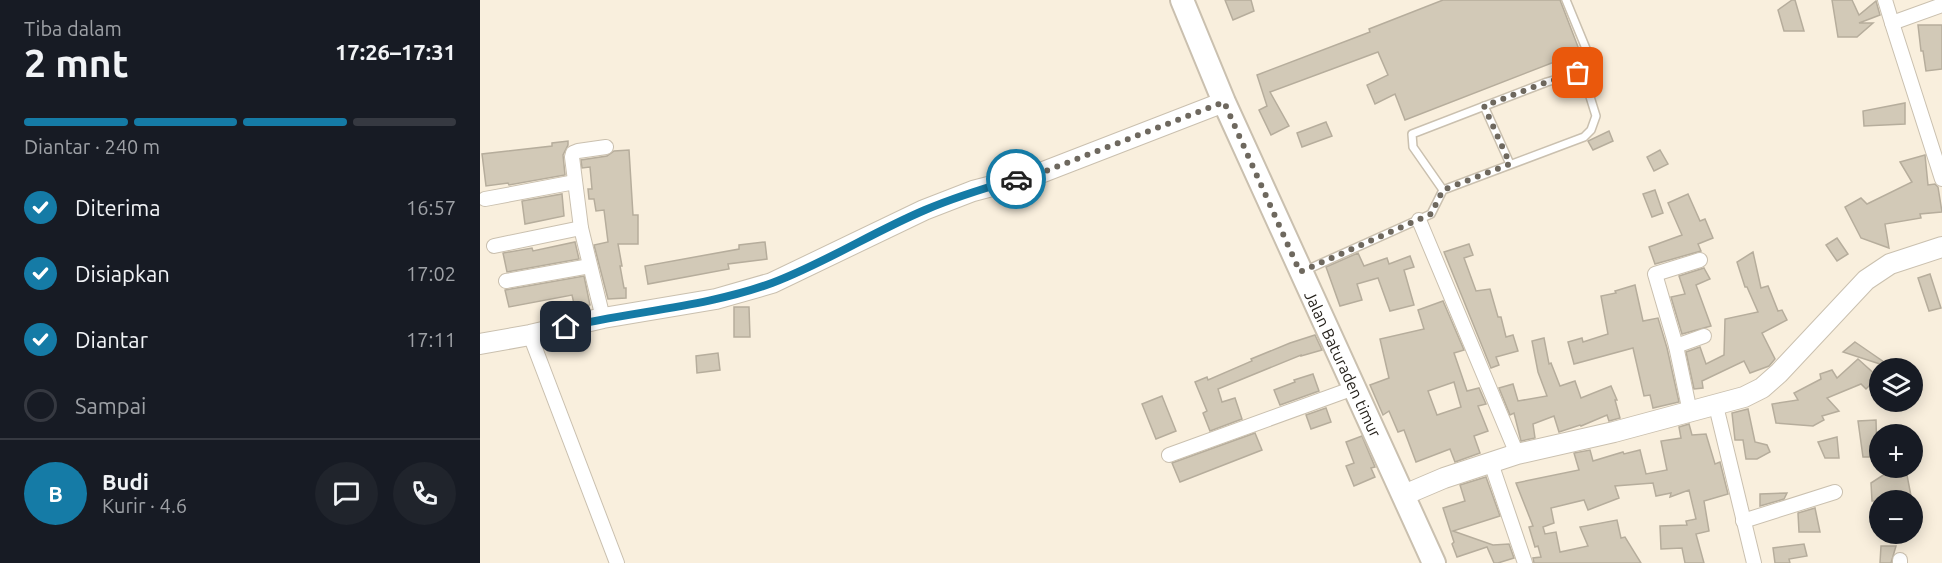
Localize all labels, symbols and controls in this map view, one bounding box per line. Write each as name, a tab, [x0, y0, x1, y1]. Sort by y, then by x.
text: Tiba dalam	[24, 17, 122, 40]
text: 17:26–17:31	[335, 39, 456, 64]
text: 2 mnt	[24, 41, 128, 84]
pin	[1552, 47, 1603, 98]
icon: bag	[1561, 56, 1594, 89]
text: Diantar · 240 m	[24, 135, 160, 158]
courier	[986, 149, 1046, 209]
icon: car	[1000, 163, 1033, 196]
icon: check	[24, 191, 57, 224]
text: Diterima	[75, 195, 161, 220]
text: 16:57	[406, 196, 456, 219]
icon: check	[24, 257, 57, 290]
text: Disiapkan	[75, 261, 170, 286]
text: 17:02	[406, 262, 456, 285]
street label: Jalan Baturaden timur	[1301, 288, 1385, 440]
pin	[540, 301, 591, 352]
icon: home	[549, 310, 582, 343]
icon: check	[24, 323, 57, 356]
text: Diantar	[75, 327, 148, 352]
text: 17:11	[406, 328, 456, 351]
map controls	[1869, 358, 1923, 544]
button: layers	[1869, 358, 1923, 412]
text: Sampai	[75, 393, 146, 418]
button: +	[1869, 424, 1923, 478]
button: chat	[315, 462, 378, 525]
button: phone	[393, 462, 456, 525]
text: Budi	[102, 469, 149, 494]
text: B	[48, 481, 63, 506]
button: −	[1869, 490, 1923, 544]
text: Kurir · 4.6	[102, 494, 187, 517]

